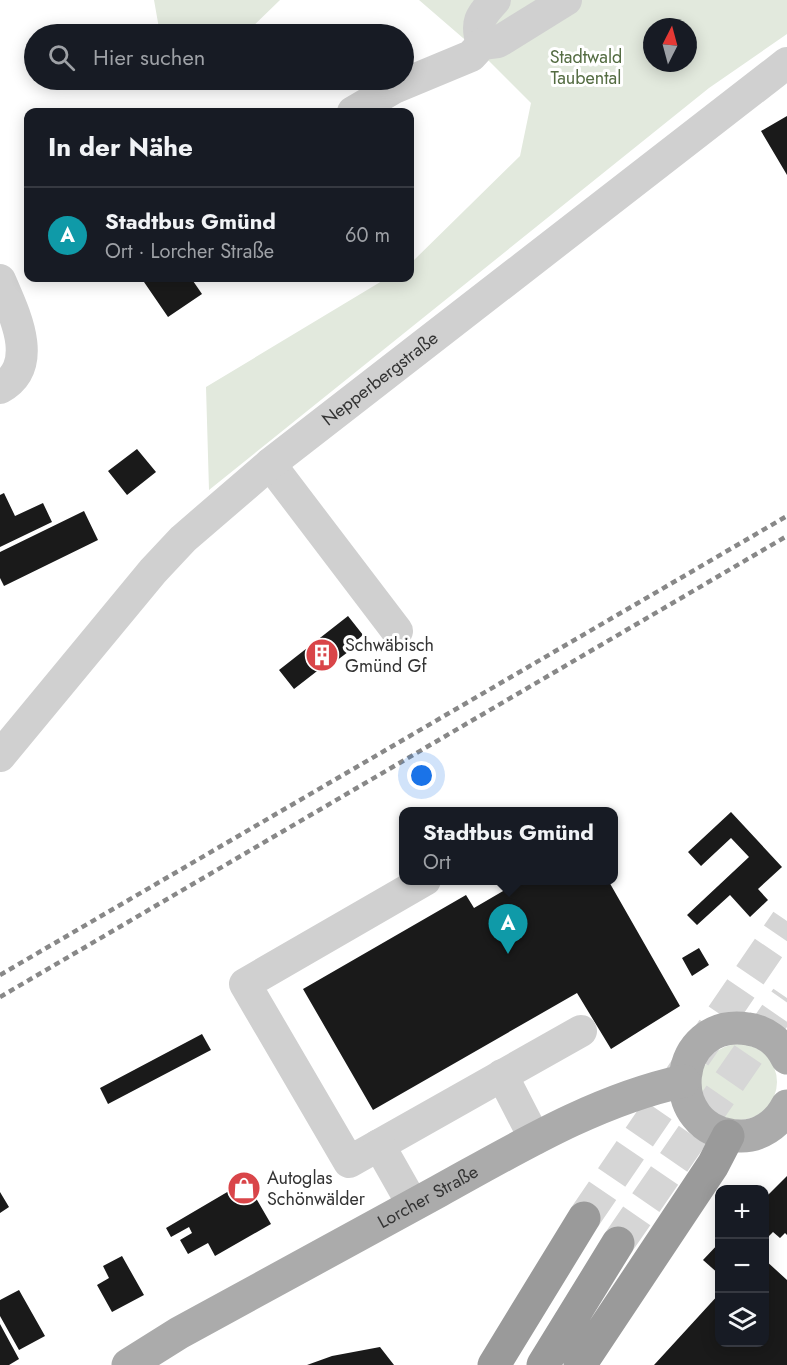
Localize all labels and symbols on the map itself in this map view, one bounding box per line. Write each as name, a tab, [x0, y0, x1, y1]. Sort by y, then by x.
north arrow	[643, 18, 697, 72]
park label: Stadtwald Taubental	[550, 44, 622, 91]
street label: Nepperbergstraße	[316, 325, 444, 432]
place label: Schwäbisch Gmünd Gf	[345, 632, 434, 679]
building icon: Schwäbisch Gmünd Gf	[304, 637, 340, 673]
your location	[407, 761, 436, 790]
pin: A	[488, 904, 528, 954]
street label: Lorcher Straße	[373, 1159, 483, 1235]
place label: Autoglas Schönwälder	[267, 1165, 366, 1212]
shop icon: Autoglas Schönwälder	[226, 1170, 262, 1206]

